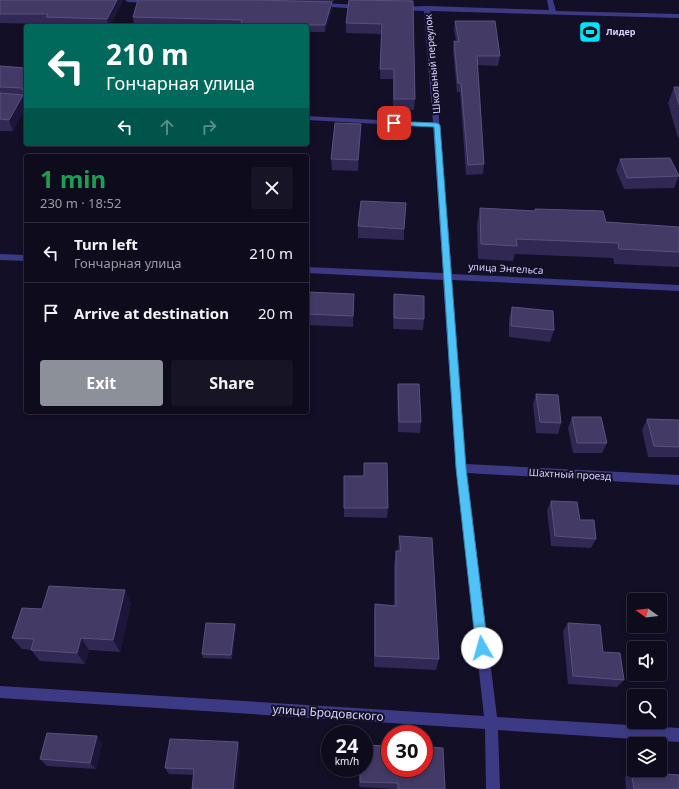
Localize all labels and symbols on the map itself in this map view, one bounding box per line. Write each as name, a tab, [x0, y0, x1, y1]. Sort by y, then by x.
street label: Школьный переулок	[421, 13, 443, 114]
sports icon: Лидер	[577, 19, 603, 45]
place label: Лидер	[606, 25, 636, 38]
pin	[377, 106, 411, 140]
street label: улица Энгельса	[468, 259, 544, 277]
street label: Шахтный проезд	[528, 465, 612, 483]
north arrow	[627, 593, 667, 633]
position arrow	[461, 627, 503, 669]
street label: улица Бродовского	[272, 700, 384, 725]
speed limit sign: 30	[381, 725, 433, 777]

